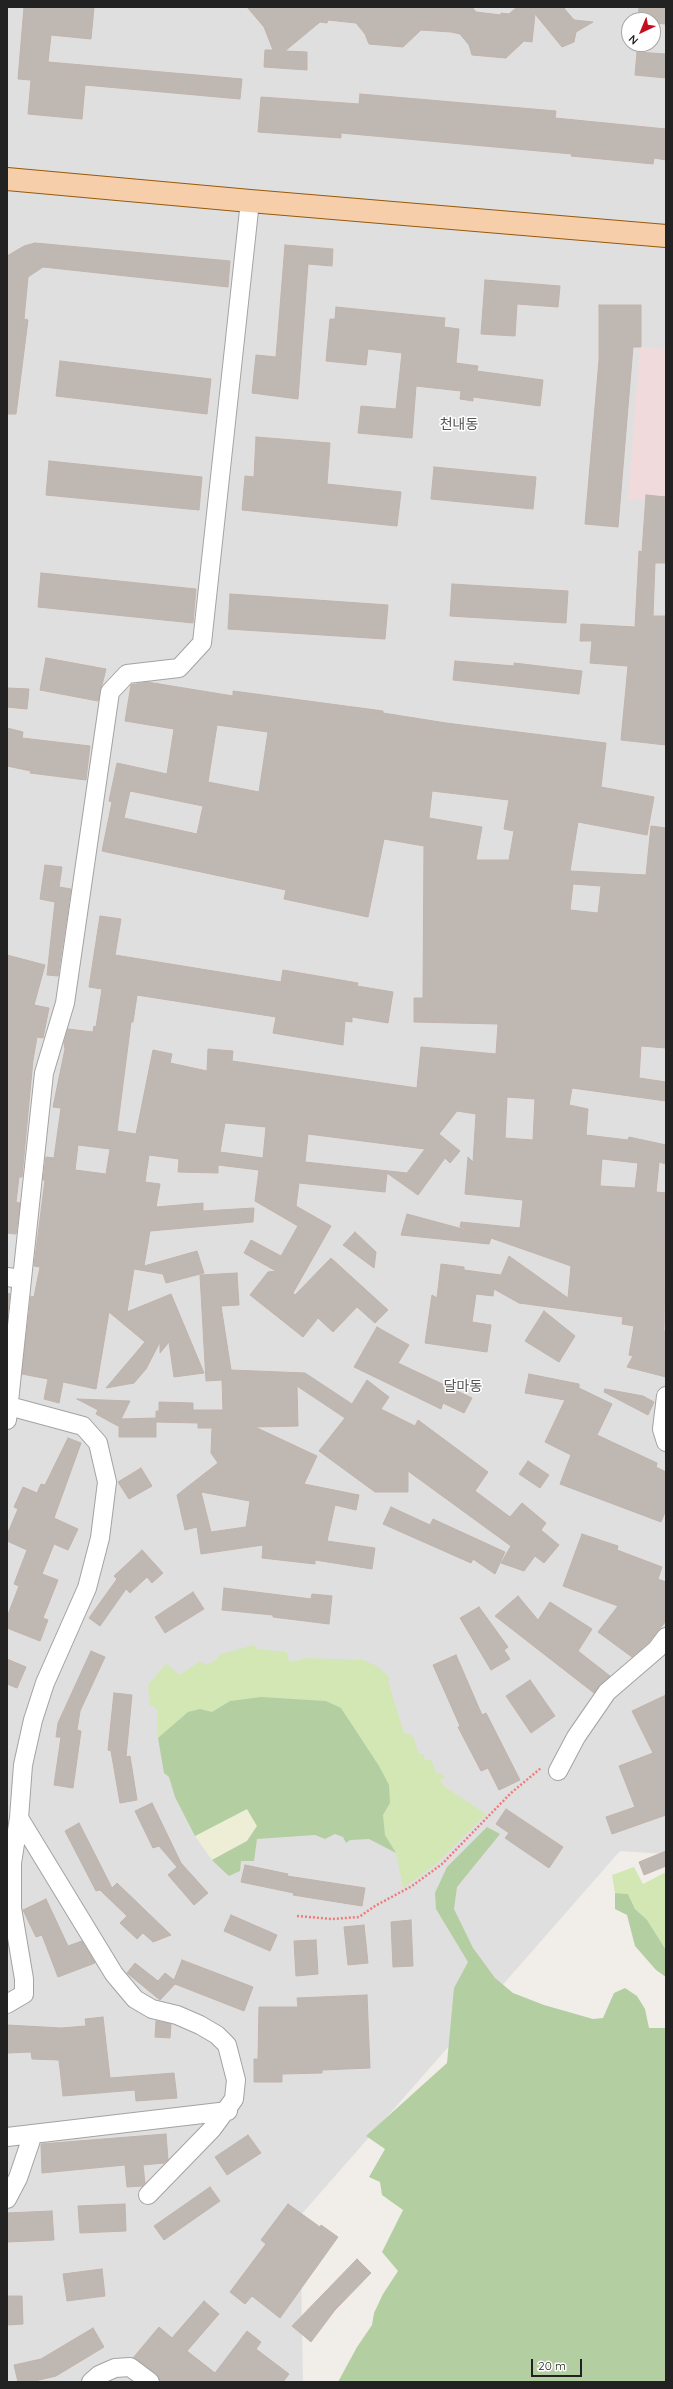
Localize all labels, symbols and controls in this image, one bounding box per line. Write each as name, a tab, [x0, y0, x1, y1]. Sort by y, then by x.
north arrow	[621, 12, 661, 52]
text: N	[626, 32, 641, 48]
district label: 천내동	[440, 417, 478, 433]
district label: 달마동	[444, 1379, 482, 1395]
scale bar	[533, 2351, 584, 2377]
text: 20 m	[538, 2358, 566, 2373]

